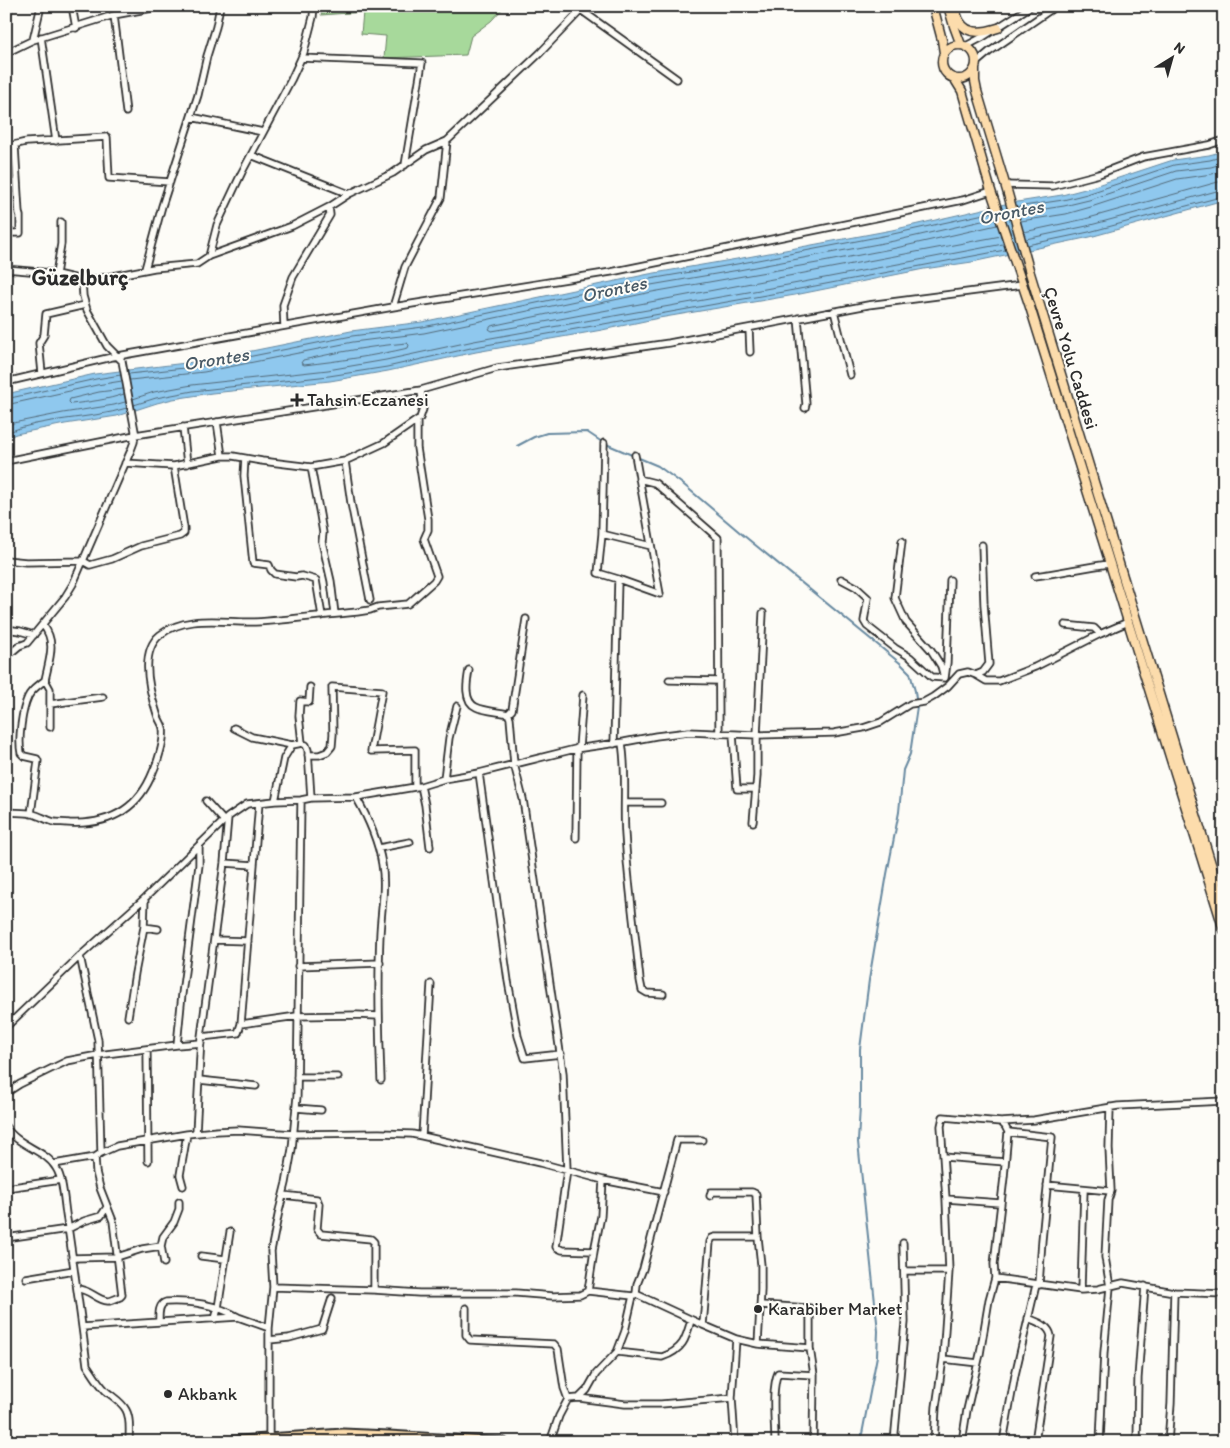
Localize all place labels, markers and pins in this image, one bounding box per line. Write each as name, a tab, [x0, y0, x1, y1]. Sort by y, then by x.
place label: Tahsin Eczanesi	[307, 389, 429, 411]
marker: Tahsin Eczanesi	[291, 394, 303, 406]
place label: Karabiber Market	[768, 1298, 903, 1320]
marker: Karabiber Market	[752, 1303, 764, 1315]
place label: Akbank	[178, 1383, 238, 1405]
marker: Akbank	[162, 1388, 174, 1400]

